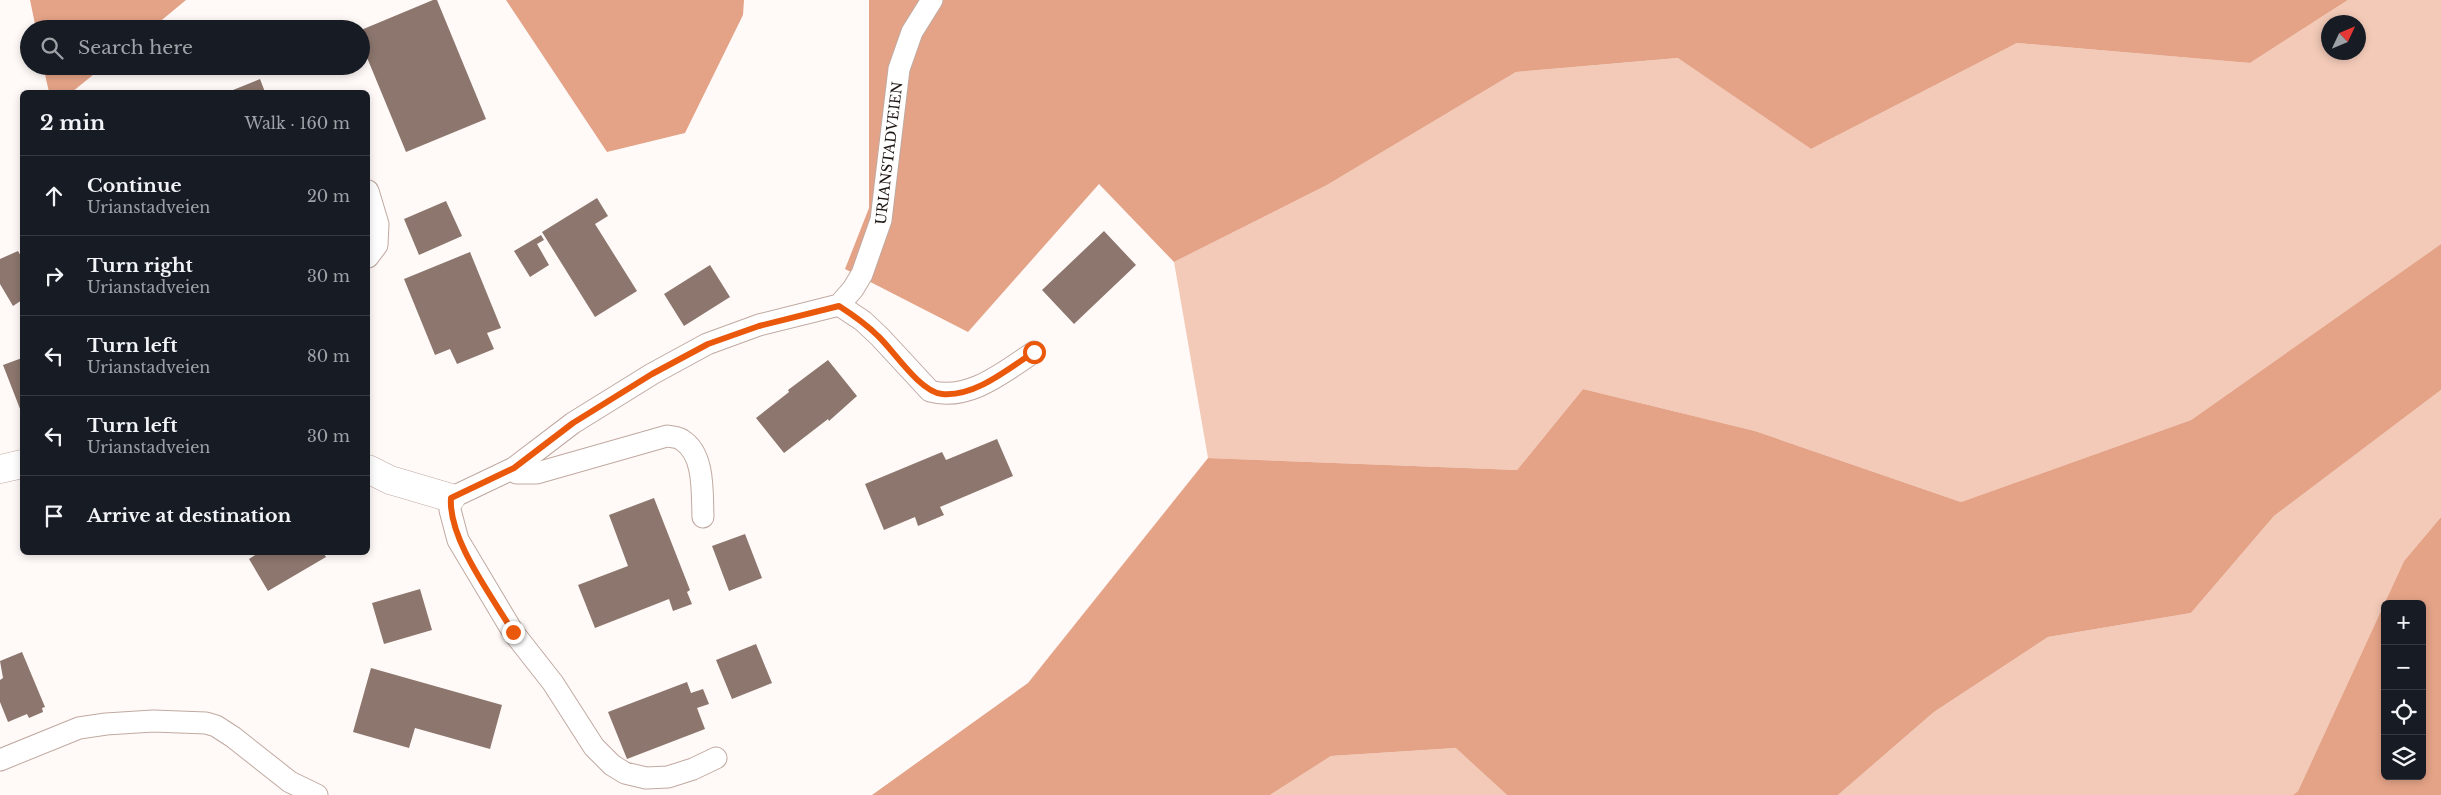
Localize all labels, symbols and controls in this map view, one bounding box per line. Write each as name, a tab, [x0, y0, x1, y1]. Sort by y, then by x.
north arrow	[2321, 15, 2366, 60]
search box	[20, 20, 370, 75]
icon: search	[38, 34, 66, 62]
text: Search here	[78, 36, 193, 59]
street label: URIANSTADVEIEN	[872, 80, 906, 226]
text: 2 min	[40, 110, 105, 136]
text: Walk · 160 m	[245, 113, 350, 133]
text: Continue	[87, 174, 182, 197]
icon: ahead	[40, 182, 68, 210]
text: 20 m	[307, 186, 350, 206]
text: Urianstadveien	[87, 197, 210, 217]
text: Turn right	[87, 254, 193, 277]
icon: right	[40, 262, 68, 290]
text: 30 m	[307, 266, 350, 286]
text: Urianstadveien	[87, 277, 210, 297]
text: Turn left	[87, 334, 178, 357]
route start	[1023, 341, 1046, 364]
icon: left	[40, 342, 68, 370]
text: 80 m	[307, 346, 350, 366]
text: Urianstadveien	[87, 357, 210, 377]
text: Turn left	[87, 414, 178, 437]
icon: left	[40, 422, 68, 450]
text: 30 m	[307, 426, 350, 446]
text: Urianstadveien	[87, 437, 210, 457]
icon: arrive	[40, 502, 68, 530]
text: Arrive at destination	[87, 504, 291, 527]
map controls	[2381, 600, 2426, 780]
button: +	[2381, 600, 2426, 645]
route end	[502, 621, 525, 644]
button: −	[2381, 645, 2426, 690]
button: locate	[2381, 690, 2426, 735]
button: layers	[2381, 735, 2426, 780]

